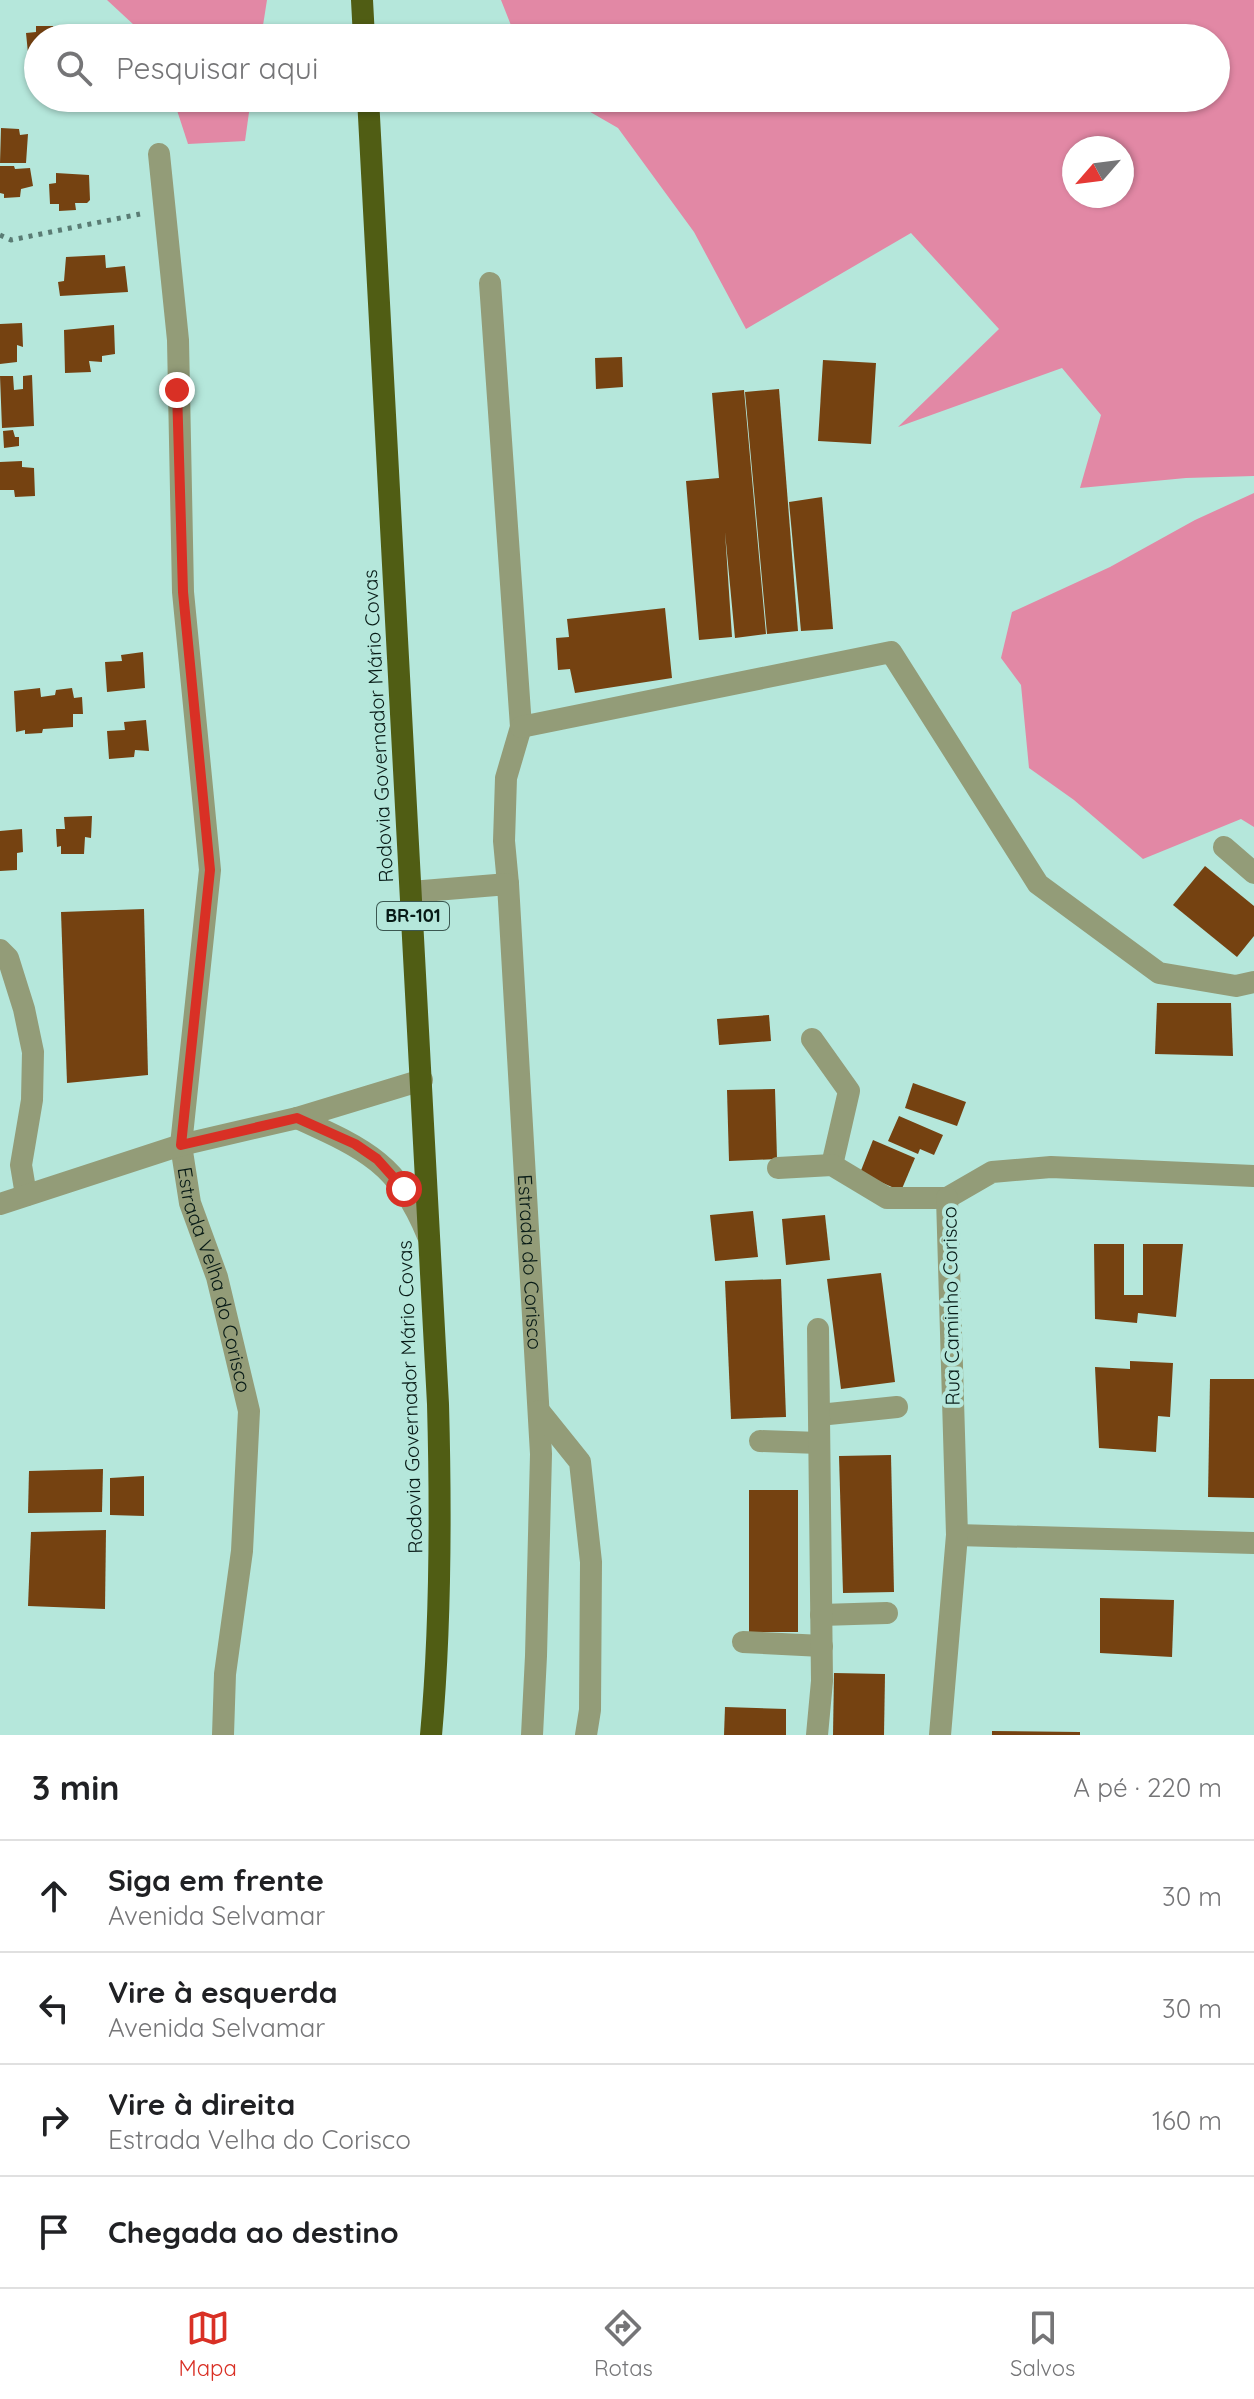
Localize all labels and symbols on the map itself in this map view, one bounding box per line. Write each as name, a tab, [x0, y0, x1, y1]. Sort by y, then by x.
north arrow	[1062, 136, 1134, 208]
route end	[159, 372, 195, 408]
street label: Rodovia Governador Mário Covas	[357, 569, 398, 883]
road number: BR-101	[377, 902, 449, 930]
street label: Estrada Velha do Corisco	[173, 1165, 257, 1395]
route start	[386, 1171, 422, 1207]
street label: Estrada do Corisco	[513, 1174, 548, 1350]
street label: Rua Caminho Corisco	[936, 1206, 965, 1406]
street label: Rodovia Governador Mário Covas	[392, 1240, 427, 1554]

